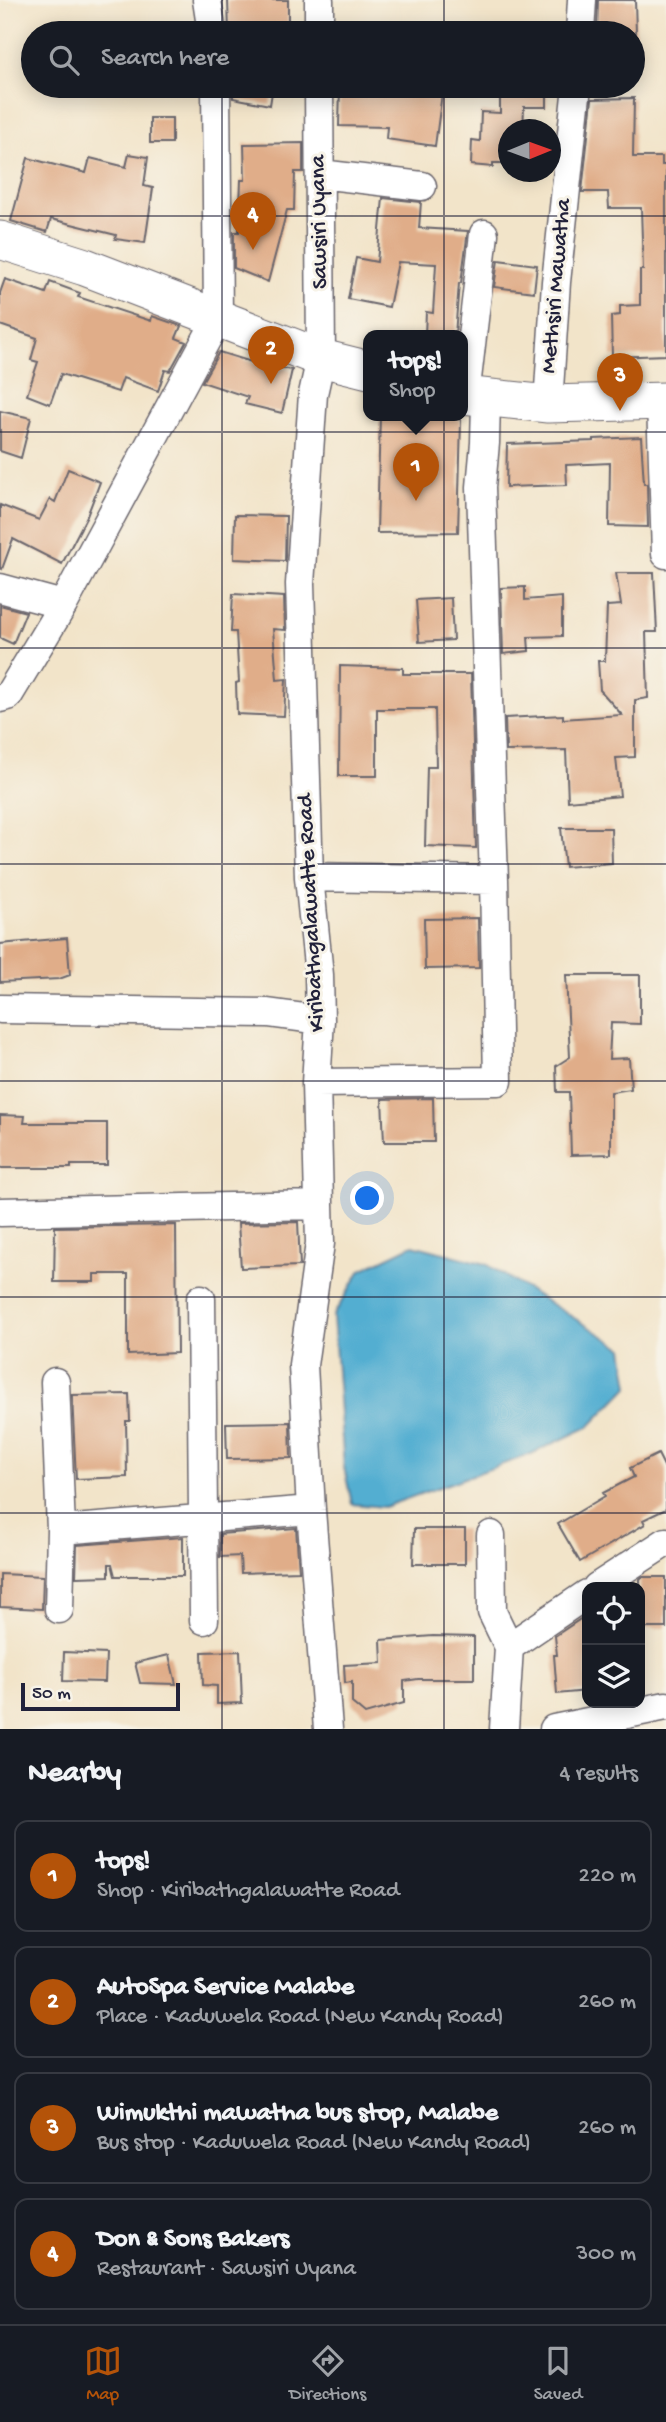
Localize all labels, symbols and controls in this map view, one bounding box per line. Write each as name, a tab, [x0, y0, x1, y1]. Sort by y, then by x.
search box	[21, 21, 645, 98]
icon: search	[45, 41, 83, 79]
text: Search here	[101, 44, 229, 75]
north arrow	[498, 119, 561, 182]
street label: Sawsiri Uyana	[305, 153, 335, 289]
pin: 4	[230, 192, 276, 250]
street label: Methsiri Mawatha	[536, 196, 578, 375]
pin: 2	[248, 326, 294, 384]
popup	[363, 330, 468, 421]
text: tops!	[389, 347, 442, 378]
pin: 3	[597, 353, 643, 411]
text: Shop	[389, 378, 435, 405]
pin: 1	[393, 443, 439, 501]
street label: Kiribathgalawatte Road	[292, 792, 332, 1033]
your location	[350, 1181, 384, 1215]
map controls	[582, 1582, 645, 1708]
button: locate	[582, 1582, 645, 1645]
button: layers	[582, 1645, 645, 1708]
scale bar	[21, 1680, 180, 1712]
text: 50 m	[32, 1683, 71, 1706]
text: Nearby	[28, 1757, 121, 1792]
text: 4 results	[559, 1761, 638, 1788]
text: tops!	[97, 1847, 150, 1878]
text: 1	[48, 1863, 58, 1890]
text: 220 m	[579, 1863, 636, 1890]
text: Shop · Kiribathgalawatte Road	[97, 1878, 399, 1905]
text: AutoSpa Service Malabe	[97, 1973, 354, 2004]
text: 2	[47, 1989, 59, 2016]
text: 260 m	[578, 1989, 636, 2016]
text: Place · Kaduwela Road (New Kandy Road)	[97, 2004, 504, 2031]
text: Wimukthi mawatha bus stop, Malabe	[97, 2099, 498, 2130]
text: 3	[47, 2115, 59, 2142]
text: 260 m	[578, 2115, 636, 2142]
text: Bus stop · Kaduwela Road (New Kandy Road)	[97, 2130, 531, 2157]
text: Don & Sons Bakers	[97, 2225, 289, 2256]
text: 4	[48, 2241, 58, 2268]
text: 300 m	[576, 2241, 636, 2268]
text: Restaurant · Sawsiri Uyana	[97, 2256, 356, 2283]
tab: Map	[84, 2342, 122, 2407]
tab: Directions	[289, 2342, 366, 2407]
tab: Saved	[534, 2342, 582, 2407]

